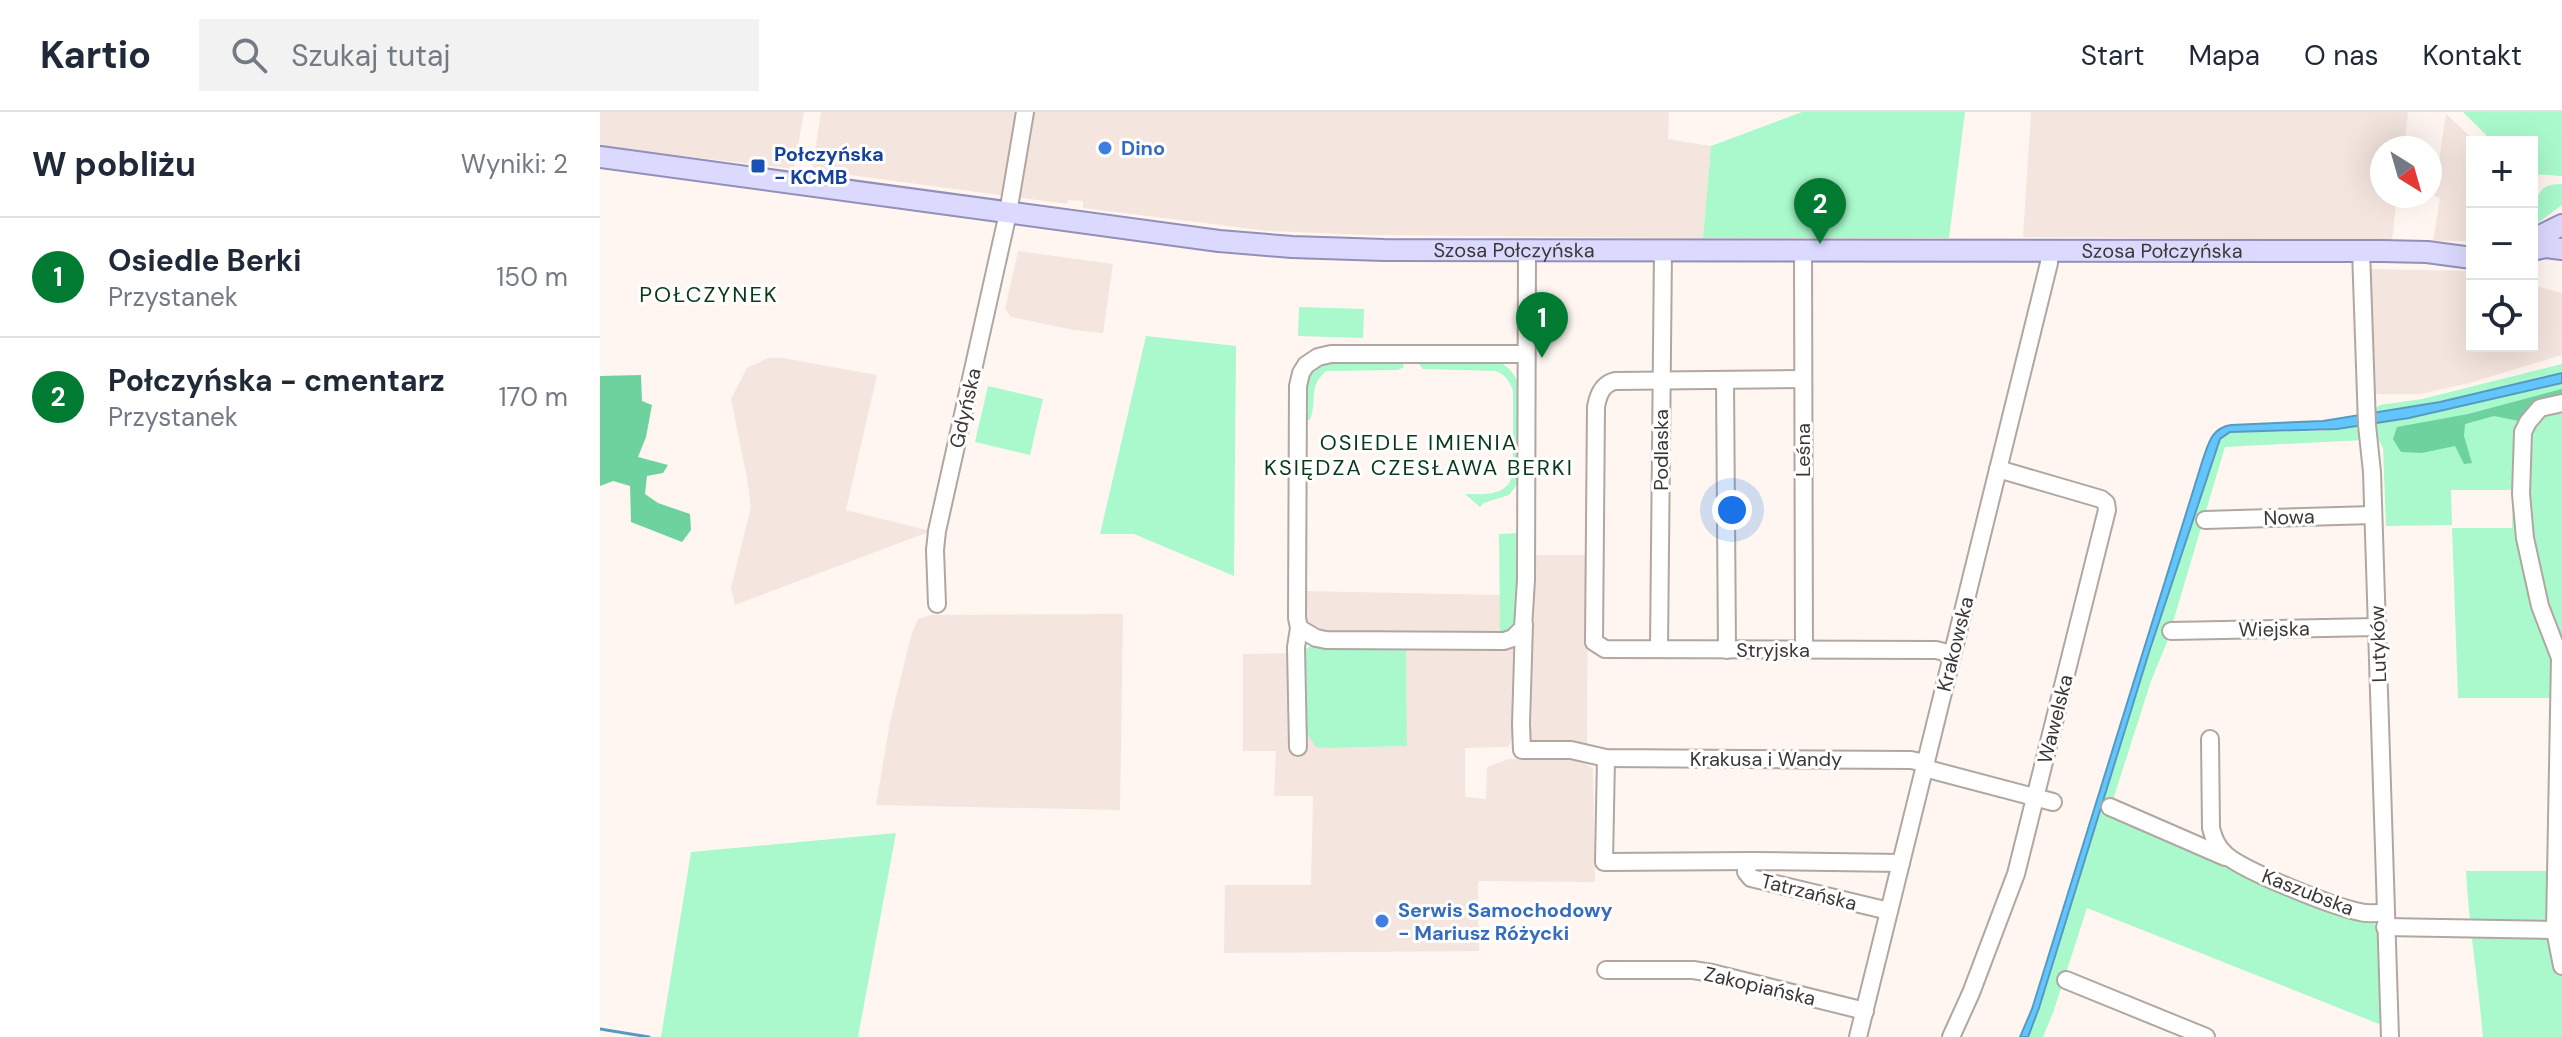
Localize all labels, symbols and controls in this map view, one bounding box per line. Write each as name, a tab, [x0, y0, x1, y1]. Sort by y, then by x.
search box	[199, 19, 759, 91]
text: Kartio	[40, 30, 151, 80]
icon: search	[227, 33, 271, 77]
text: Szukaj tutaj	[291, 36, 451, 75]
text: Start	[2081, 37, 2145, 74]
text: Mapa	[2189, 37, 2260, 74]
text: O nas	[2304, 37, 2379, 74]
text: Kontakt	[2423, 37, 2522, 74]
place label: Dino	[1121, 135, 1165, 161]
north arrow	[2370, 136, 2442, 208]
map controls	[2466, 136, 2538, 352]
button: +	[2466, 136, 2538, 208]
marker: Dino	[1096, 139, 1114, 157]
place label: Połczyńska - KCMB	[774, 141, 884, 190]
text: W pobliżu	[32, 142, 196, 187]
text: Wyniki: 2	[461, 147, 568, 181]
marker: Połczyńska - KCMB	[749, 157, 767, 175]
pin: 2	[1794, 178, 1846, 244]
button: −	[2466, 208, 2538, 280]
street label: Szosa Połczyńska	[1434, 237, 1595, 263]
street label: Szosa Połczyńska	[2082, 238, 2243, 264]
text: Osiedle Berki	[108, 241, 302, 280]
text: 1	[53, 260, 63, 294]
text: 150 m	[496, 260, 568, 294]
text: Przystanek	[108, 280, 238, 314]
district label: POŁCZYNEK	[639, 280, 779, 309]
button: locate	[2466, 280, 2538, 352]
pin: 1	[1516, 292, 1568, 358]
text: Połczyńska - cmentarz	[108, 361, 445, 400]
street label: Gdyńska	[943, 365, 987, 451]
text: 2	[50, 380, 66, 414]
text: 170 m	[499, 380, 568, 414]
text: Przystanek	[108, 400, 238, 434]
street label: Podlaska	[1648, 409, 1674, 491]
street label: Leśna	[1790, 423, 1816, 477]
district label: OSIEDLE IMIENIA KSIĘDZA CZESŁAWA BERKI	[1264, 428, 1574, 482]
your location	[1712, 490, 1752, 530]
street label: Nowa	[2263, 503, 2315, 531]
street label: Krakowska	[1931, 594, 1979, 694]
street label: Lutyków	[2364, 605, 2392, 683]
street label: Wiejska	[2238, 615, 2310, 643]
street label: Stryjska	[1736, 637, 1810, 663]
street label: Wawelska	[2031, 672, 2079, 766]
street label: Krakusa i Wandy	[1690, 746, 1842, 772]
street label: Kaszubska	[2258, 863, 2358, 921]
street label: Tatrzańska	[1758, 868, 1860, 916]
place label: Serwis Samochodowy - Mariusz Różycki	[1398, 897, 1612, 946]
marker: Serwis Samochodowy - Mariusz Różycki	[1373, 912, 1391, 930]
street label: Zakopiańska	[1702, 961, 1818, 1011]

